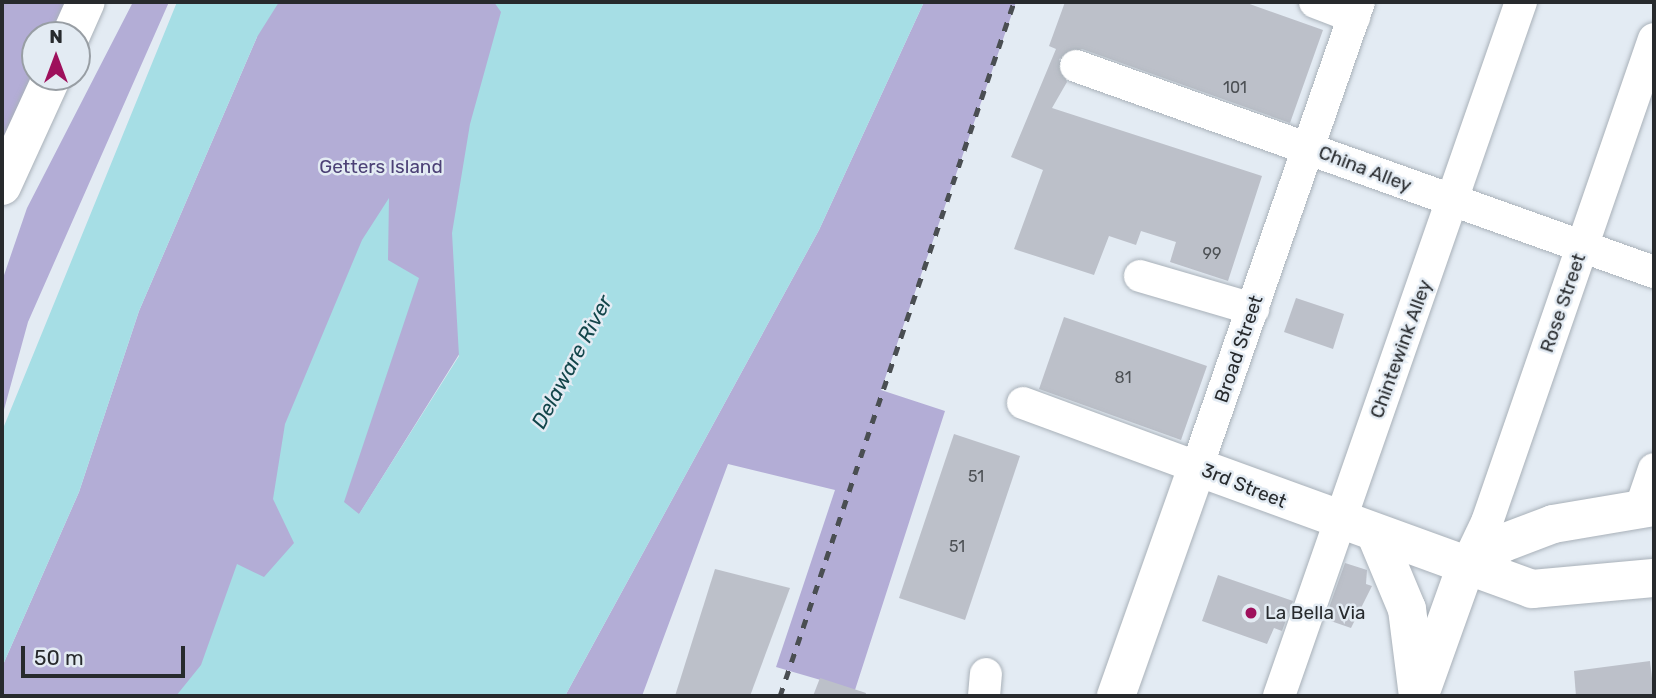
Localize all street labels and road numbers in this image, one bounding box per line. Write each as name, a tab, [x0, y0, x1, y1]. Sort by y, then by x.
street label: China Alley	[1315, 141, 1415, 197]
street label: Rose Street	[1535, 251, 1591, 355]
street label: Chintewink Alley	[1365, 276, 1437, 422]
street label: Broad Street	[1210, 292, 1268, 406]
street label: 3rd Street	[1198, 459, 1290, 513]

